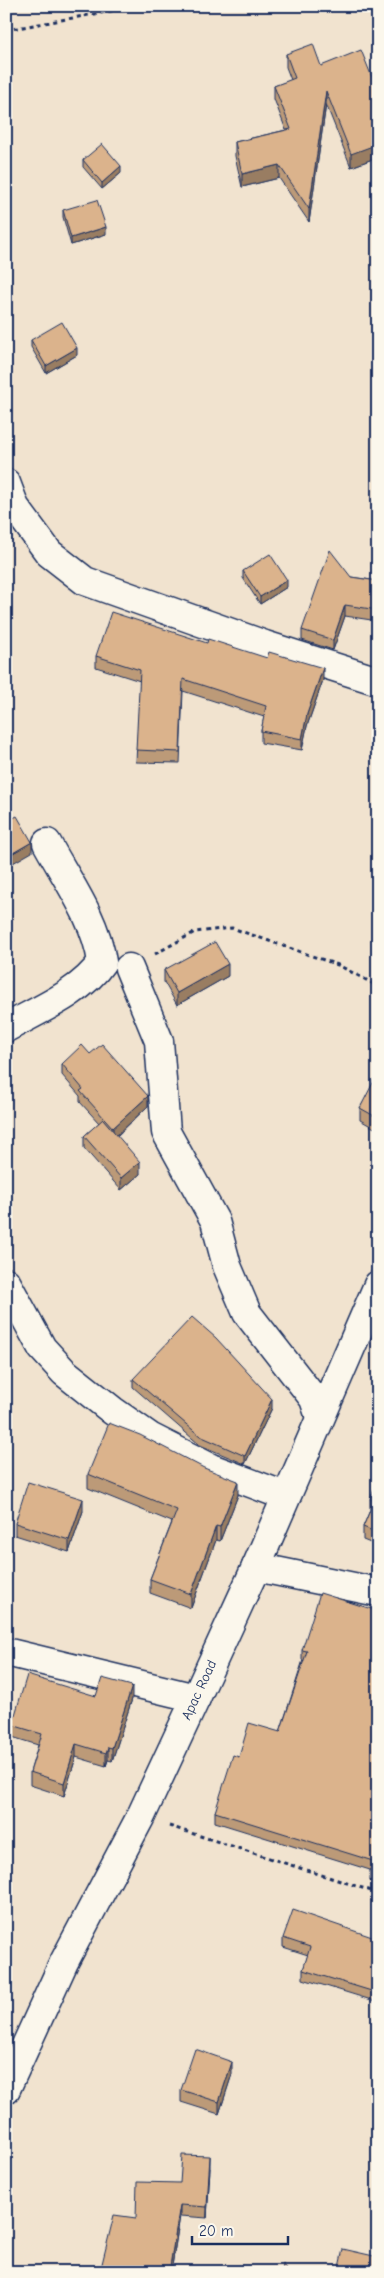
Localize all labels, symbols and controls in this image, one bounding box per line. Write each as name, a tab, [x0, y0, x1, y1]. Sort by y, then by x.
street label: Apac Road	[178, 1657, 220, 1723]
scale bar	[192, 2213, 288, 2245]
text: 20 m	[199, 2222, 233, 2240]

